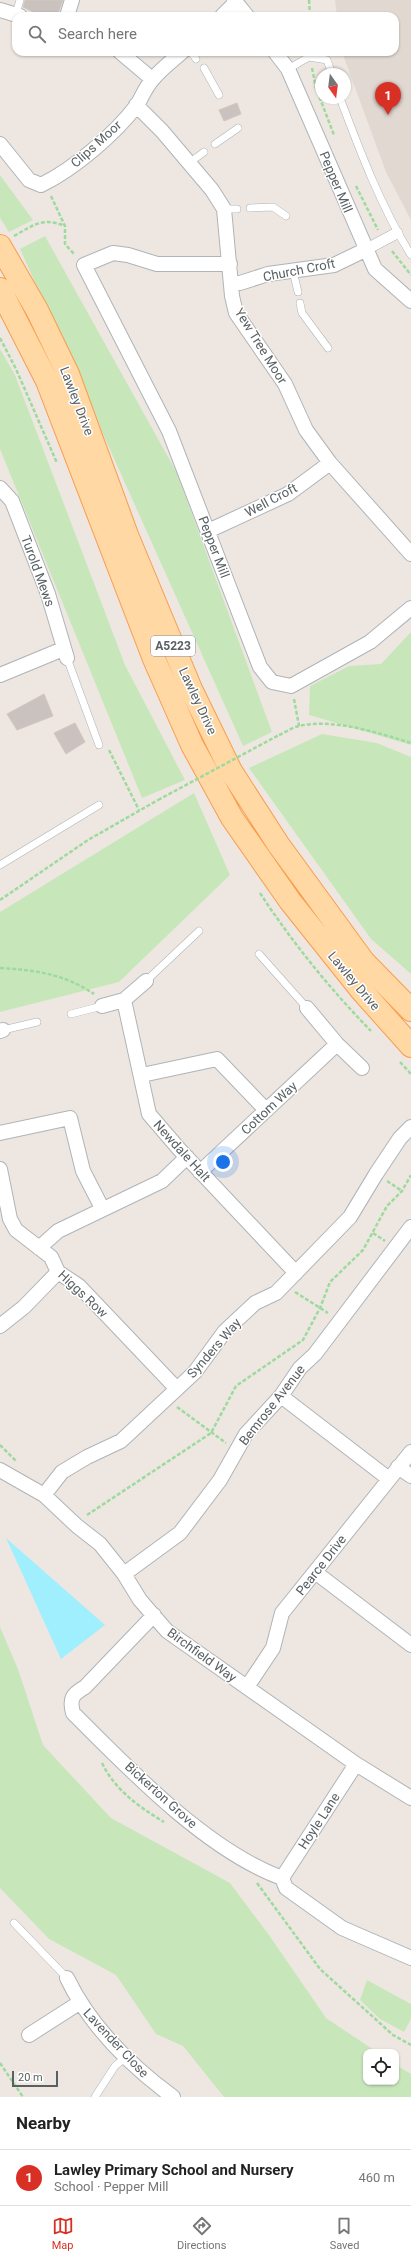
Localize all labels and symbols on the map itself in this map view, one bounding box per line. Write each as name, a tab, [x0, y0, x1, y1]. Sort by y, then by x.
north arrow	[315, 68, 351, 104]
pin: 1	[375, 82, 401, 115]
street label: Clips Moor	[68, 117, 125, 171]
street label: Pepper Mill	[316, 149, 356, 215]
street label: Church Croft	[262, 256, 336, 284]
street label: Yew Tree Moor	[232, 305, 291, 387]
street label: Lawley Drive	[57, 365, 97, 438]
street label: Well Croft	[242, 480, 300, 520]
street label: Pepper Mill	[195, 514, 233, 580]
street label: Turold Mews	[18, 533, 58, 609]
road number: A5223	[151, 636, 195, 656]
street label: Lawley Drive	[176, 665, 220, 737]
street label: Lawley Drive	[325, 948, 383, 1014]
street label: Cottom Way	[238, 1078, 300, 1138]
street label: Newdale Halt	[151, 1117, 213, 1185]
your location	[213, 1152, 233, 1172]
street label: Higgs Row	[55, 1267, 111, 1321]
street label: Synders Way	[184, 1315, 244, 1381]
street label: Bemrose Avenue	[236, 1362, 308, 1448]
street label: Pearce Drive	[293, 1532, 349, 1598]
street label: Birchfield Way	[165, 1625, 239, 1685]
street label: Bickerton Grove	[122, 1759, 200, 1831]
street label: Hoyle Lane	[295, 1790, 343, 1852]
street label: Lavender Close	[80, 2005, 152, 2081]
scale bar	[12, 2069, 58, 2088]

